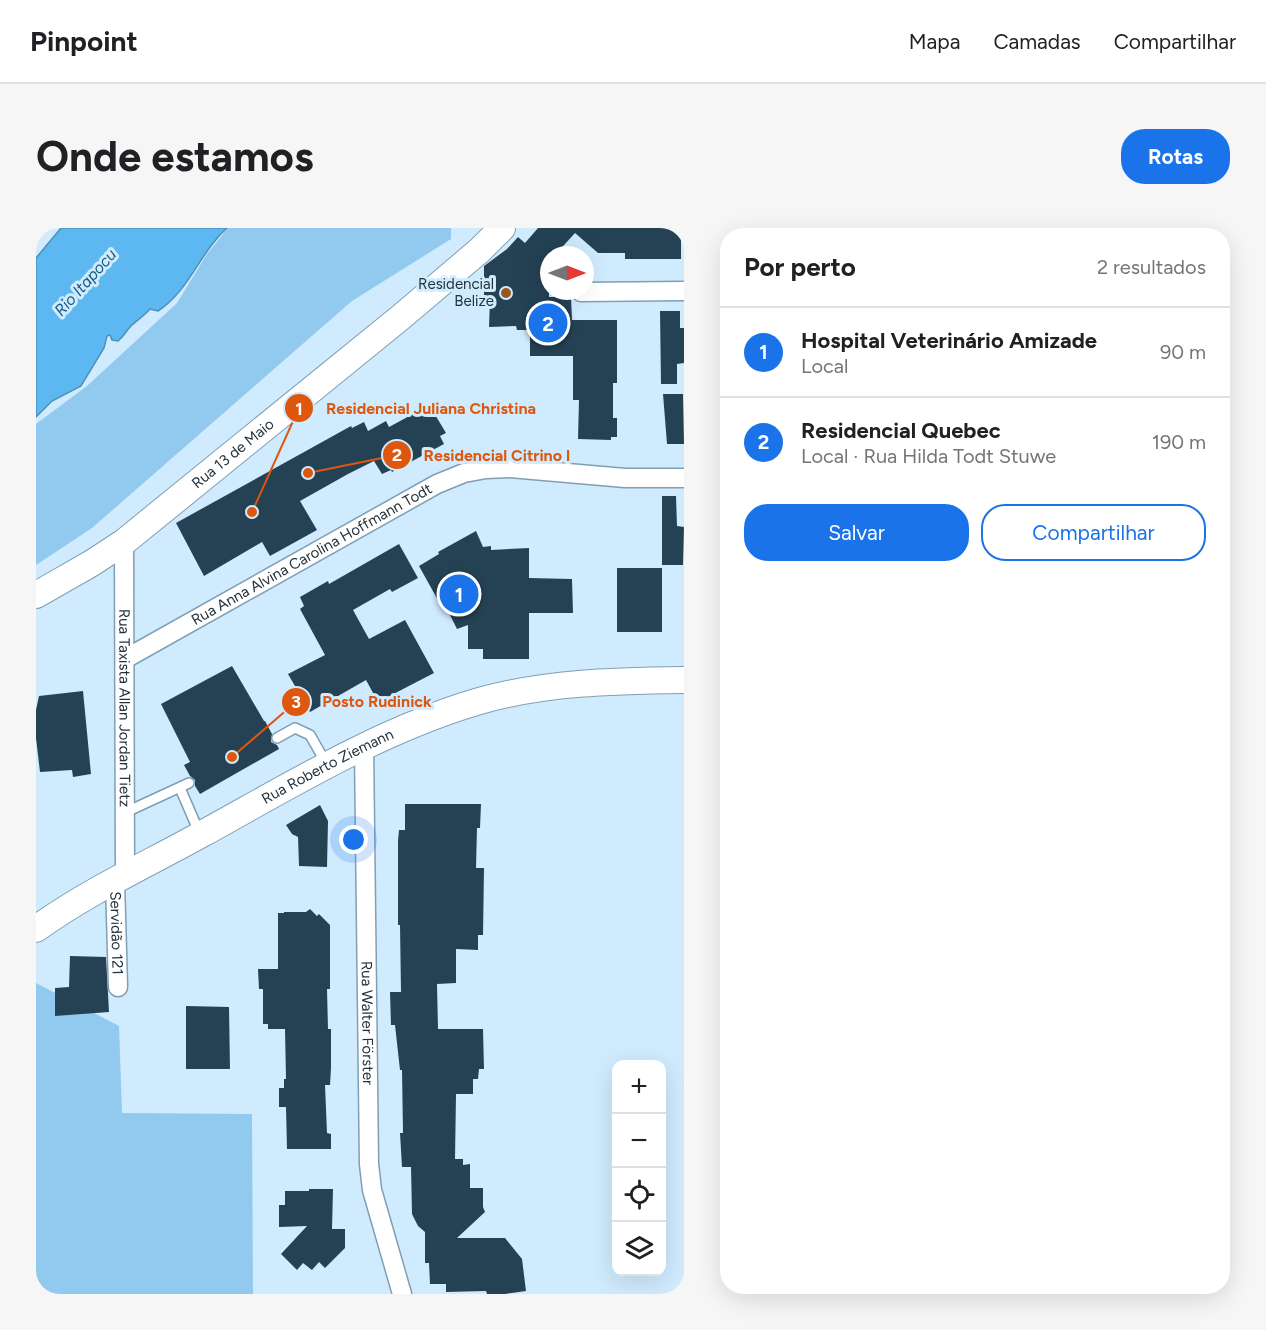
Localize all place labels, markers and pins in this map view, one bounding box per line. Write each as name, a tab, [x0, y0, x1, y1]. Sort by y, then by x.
place label: Residencial Belize	[418, 275, 494, 310]
marker: Residencial Belize	[499, 286, 513, 300]
pin: 2	[528, 300, 568, 346]
callout: Residencial Juliana Christina	[284, 391, 548, 425]
callout: Residencial Citrino I	[382, 438, 582, 472]
pin: 1	[440, 572, 478, 616]
callout: Posto Rudinick	[281, 685, 444, 719]

